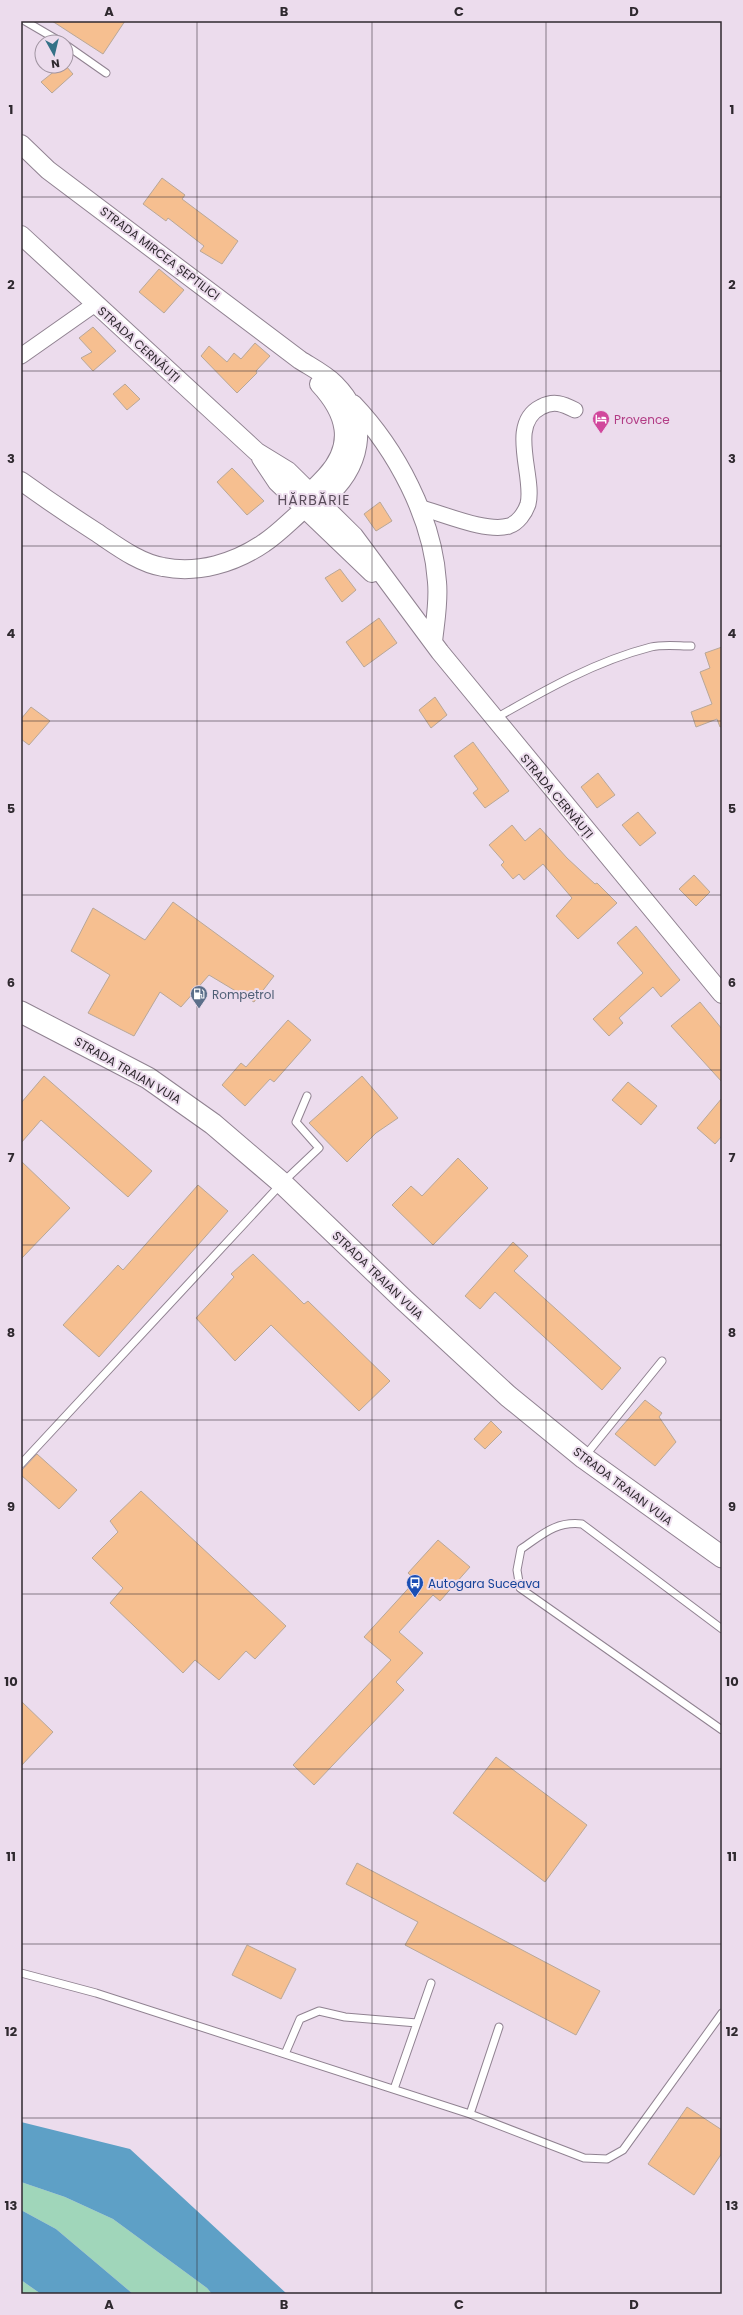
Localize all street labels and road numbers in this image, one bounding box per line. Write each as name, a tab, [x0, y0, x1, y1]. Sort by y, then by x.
street label: STRADA MIRCEA ȘEPTILICI	[97, 202, 223, 304]
street label: STRADA CERNĂUȚI	[94, 302, 184, 386]
street label: STRADA CERNĂUȚI	[517, 750, 597, 842]
street label: STRADA TRAIAN VUIA	[72, 1033, 184, 1107]
street label: STRADA TRAIAN VUIA	[329, 1227, 427, 1323]
street label: STRADA TRAIAN VUIA	[570, 1443, 676, 1529]

